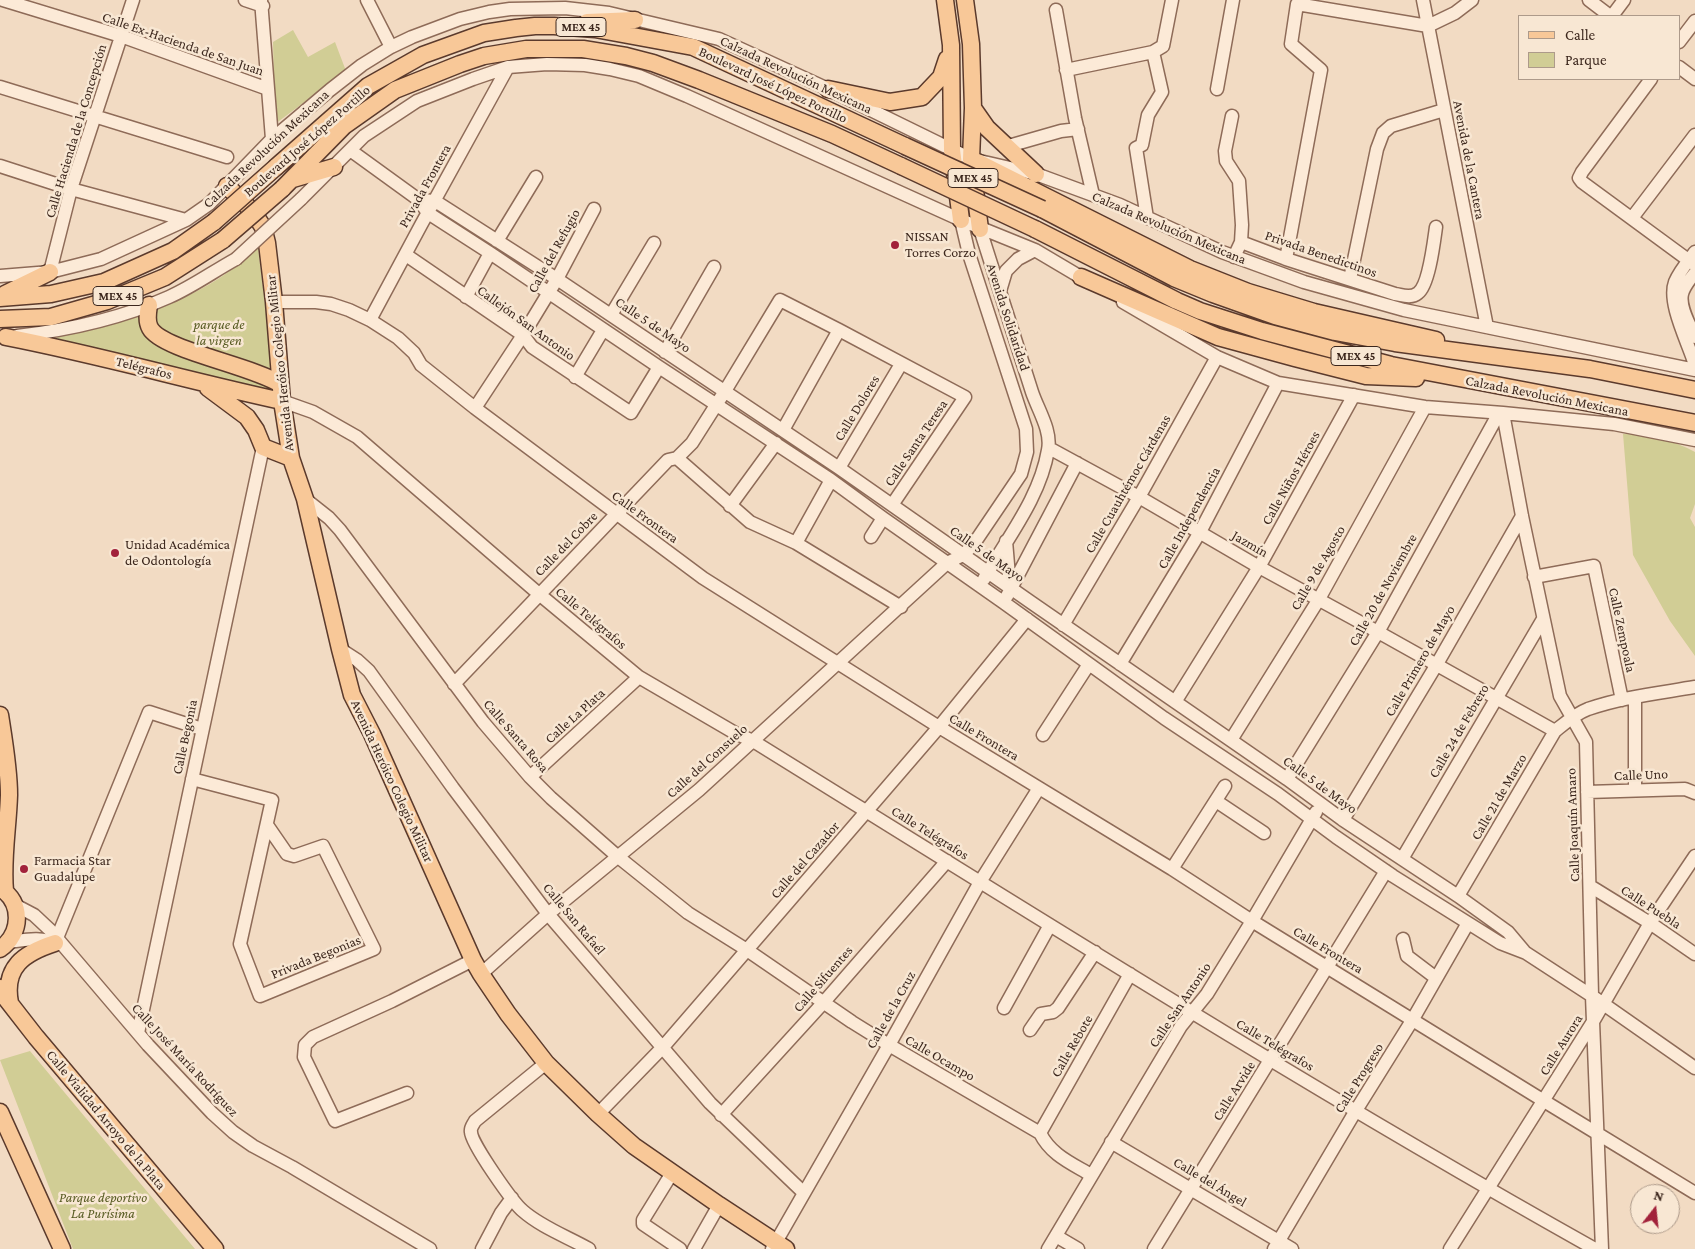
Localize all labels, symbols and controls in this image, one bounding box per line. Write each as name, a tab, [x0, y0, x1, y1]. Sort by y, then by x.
street label: Calle Ex-Hacienda de San Juan	[100, 8, 266, 80]
legend	[1518, 15, 1680, 80]
road number: MEX 45	[556, 18, 606, 36]
text: Calle	[1565, 27, 1595, 43]
street label: Calzada Revolución Mexicana	[717, 32, 875, 118]
street label: Calle Hacienda de la Concepción	[42, 42, 110, 220]
street label: Boulevard José López Portillo	[696, 43, 850, 127]
text: Parque	[1565, 52, 1606, 68]
street label: Boulevard José López Portillo	[240, 82, 374, 200]
street label: Calzada Revolución Mexicana	[200, 86, 332, 212]
street label: Avenida de la Cantera	[1449, 99, 1489, 221]
street label: Privada Frontera	[395, 141, 455, 231]
road number: MEX 45	[948, 168, 998, 188]
street label: Calzada Revolución Mexicana	[1089, 188, 1249, 268]
street label: Calle del Refugio	[524, 206, 584, 296]
street label: Privada Benedictinos	[1263, 227, 1379, 281]
place label: NISSAN Torres Corzo	[905, 229, 976, 262]
marker: NISSAN Torres Corzo	[889, 239, 901, 251]
street label: Avenida Solidaridad	[983, 261, 1033, 373]
street label: Avenida Heróico Colegio Militar	[262, 274, 298, 452]
street label: Callejón San Antonio	[474, 282, 578, 364]
road number: MEX 45	[93, 286, 143, 306]
street label: Calle 5 de Mayo	[612, 294, 694, 356]
park label: parque de la virgen	[194, 317, 244, 350]
road number: MEX 45	[1331, 346, 1381, 366]
street label: Telégrafos	[114, 353, 174, 383]
street label: Calle Dolores	[831, 372, 883, 444]
street label: Calzada Revolución Mexicana	[1464, 372, 1630, 420]
street label: Calle Santa Teresa	[881, 396, 951, 490]
street label: Calle Cuauhtémoc Cárdenas	[1081, 412, 1175, 556]
street label: Calle Niños Héroes	[1258, 428, 1324, 528]
street label: Calle Independencia	[1154, 464, 1224, 572]
street label: Calle Frontera	[608, 487, 682, 547]
street label: Calle del Cobre	[531, 508, 601, 580]
street label: Calle 5 de Mayo	[946, 522, 1028, 586]
street label: Calle 9 de Agosto	[1287, 523, 1349, 613]
street label: Jazmín	[1229, 527, 1271, 561]
street label: Calle 20 de Noviembre	[1345, 531, 1421, 649]
place label: Unidad Académica de Odontología	[125, 537, 230, 570]
marker: Unidad Académica de Odontología	[109, 547, 121, 559]
street label: Calle Telégrafos	[552, 583, 630, 653]
street label: Calle Zempoala	[1605, 586, 1639, 674]
street label: Calle Primero de Mayo	[1381, 602, 1459, 720]
street label: Calle 24 de Febrero	[1425, 681, 1493, 781]
street label: Calle La Plata	[541, 685, 609, 747]
street label: Calle Santa Rosa	[480, 696, 552, 776]
street label: Avenida Heróico Colegio Militar	[347, 697, 437, 865]
street label: Calle Begonia	[169, 698, 201, 776]
street label: Calle Frontera	[946, 710, 1022, 764]
street label: Calle del Consuelo	[663, 720, 751, 802]
street label: Calle 21 de Marzo	[1468, 751, 1530, 843]
street label: Calle 5 de Mayo	[1280, 752, 1360, 818]
street label: Calle Uno	[1614, 766, 1668, 784]
street label: Calle Joaquín Amaro	[1563, 768, 1583, 882]
street label: Calle Telégrafos	[888, 802, 972, 864]
street label: Calle del Cazador	[767, 818, 843, 902]
place label: Farmacia Star Guadalupe	[34, 853, 111, 886]
marker: Farmacia Star Guadalupe	[18, 863, 30, 875]
street label: Calle San Rafaél	[539, 880, 609, 958]
street label: Calle Puebla	[1618, 881, 1684, 933]
street label: Calle Frontera	[1290, 923, 1366, 977]
street label: Privada Begonias	[269, 931, 363, 983]
street label: Calle Sifuentes	[790, 942, 856, 1016]
street label: Calle San Antonio	[1145, 959, 1215, 1051]
street label: Calle de la Cruz	[863, 968, 919, 1052]
street label: Calle José María Rodríguez	[128, 1000, 242, 1120]
street label: Calle Aurora	[1536, 1011, 1586, 1079]
street label: Calle Rebote	[1047, 1012, 1097, 1080]
street label: Calle Telégrafos	[1233, 1015, 1317, 1075]
street label: Calle Ocampo	[902, 1031, 978, 1085]
street label: Calle Progreso	[1331, 1040, 1387, 1116]
street label: Calle Vialidad Arroyo de la Plata	[43, 1047, 169, 1193]
street label: Calle Arvide	[1209, 1058, 1259, 1124]
street label: Calle del Ángel	[1170, 1154, 1250, 1210]
north arrow	[1630, 1184, 1680, 1234]
text: N	[1652, 1187, 1666, 1205]
park label: Parque deportivo La Purísima	[59, 1190, 147, 1222]

